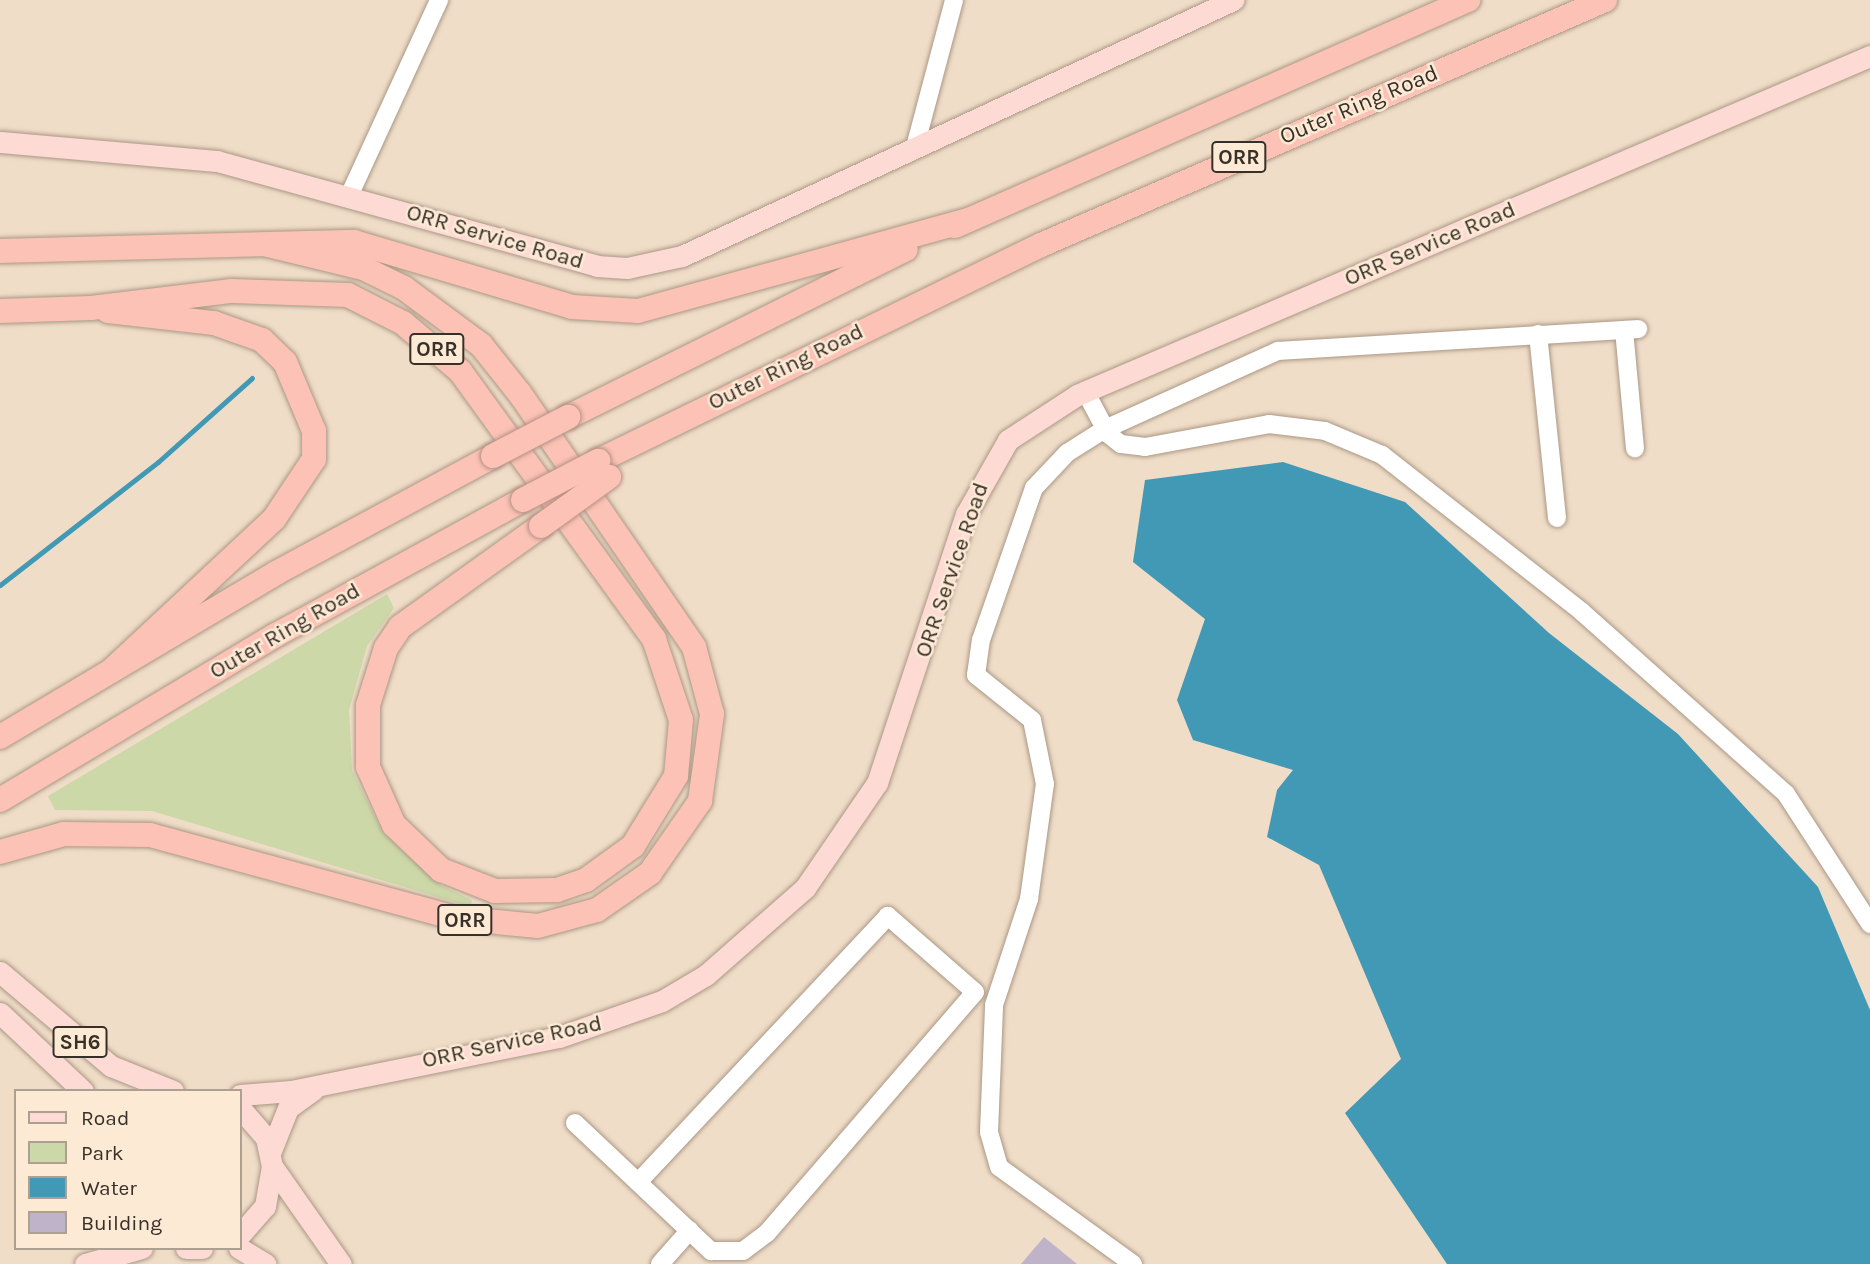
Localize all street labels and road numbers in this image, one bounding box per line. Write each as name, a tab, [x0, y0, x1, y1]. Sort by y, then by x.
street label: Outer Ring Road	[1276, 59, 1442, 151]
road number: ORR	[1211, 140, 1267, 174]
street label: ORR Service Road	[1340, 196, 1520, 292]
street label: ORR Service Road	[403, 199, 587, 275]
street label: Outer Ring Road	[704, 318, 868, 416]
road number: ORR	[409, 332, 465, 366]
street label: ORR Service Road	[909, 479, 995, 661]
street label: Outer Ring Road	[205, 577, 365, 685]
road number: ORR	[437, 902, 493, 937]
street label: ORR Service Road	[420, 1009, 604, 1075]
road number: SH6	[52, 1024, 108, 1060]

